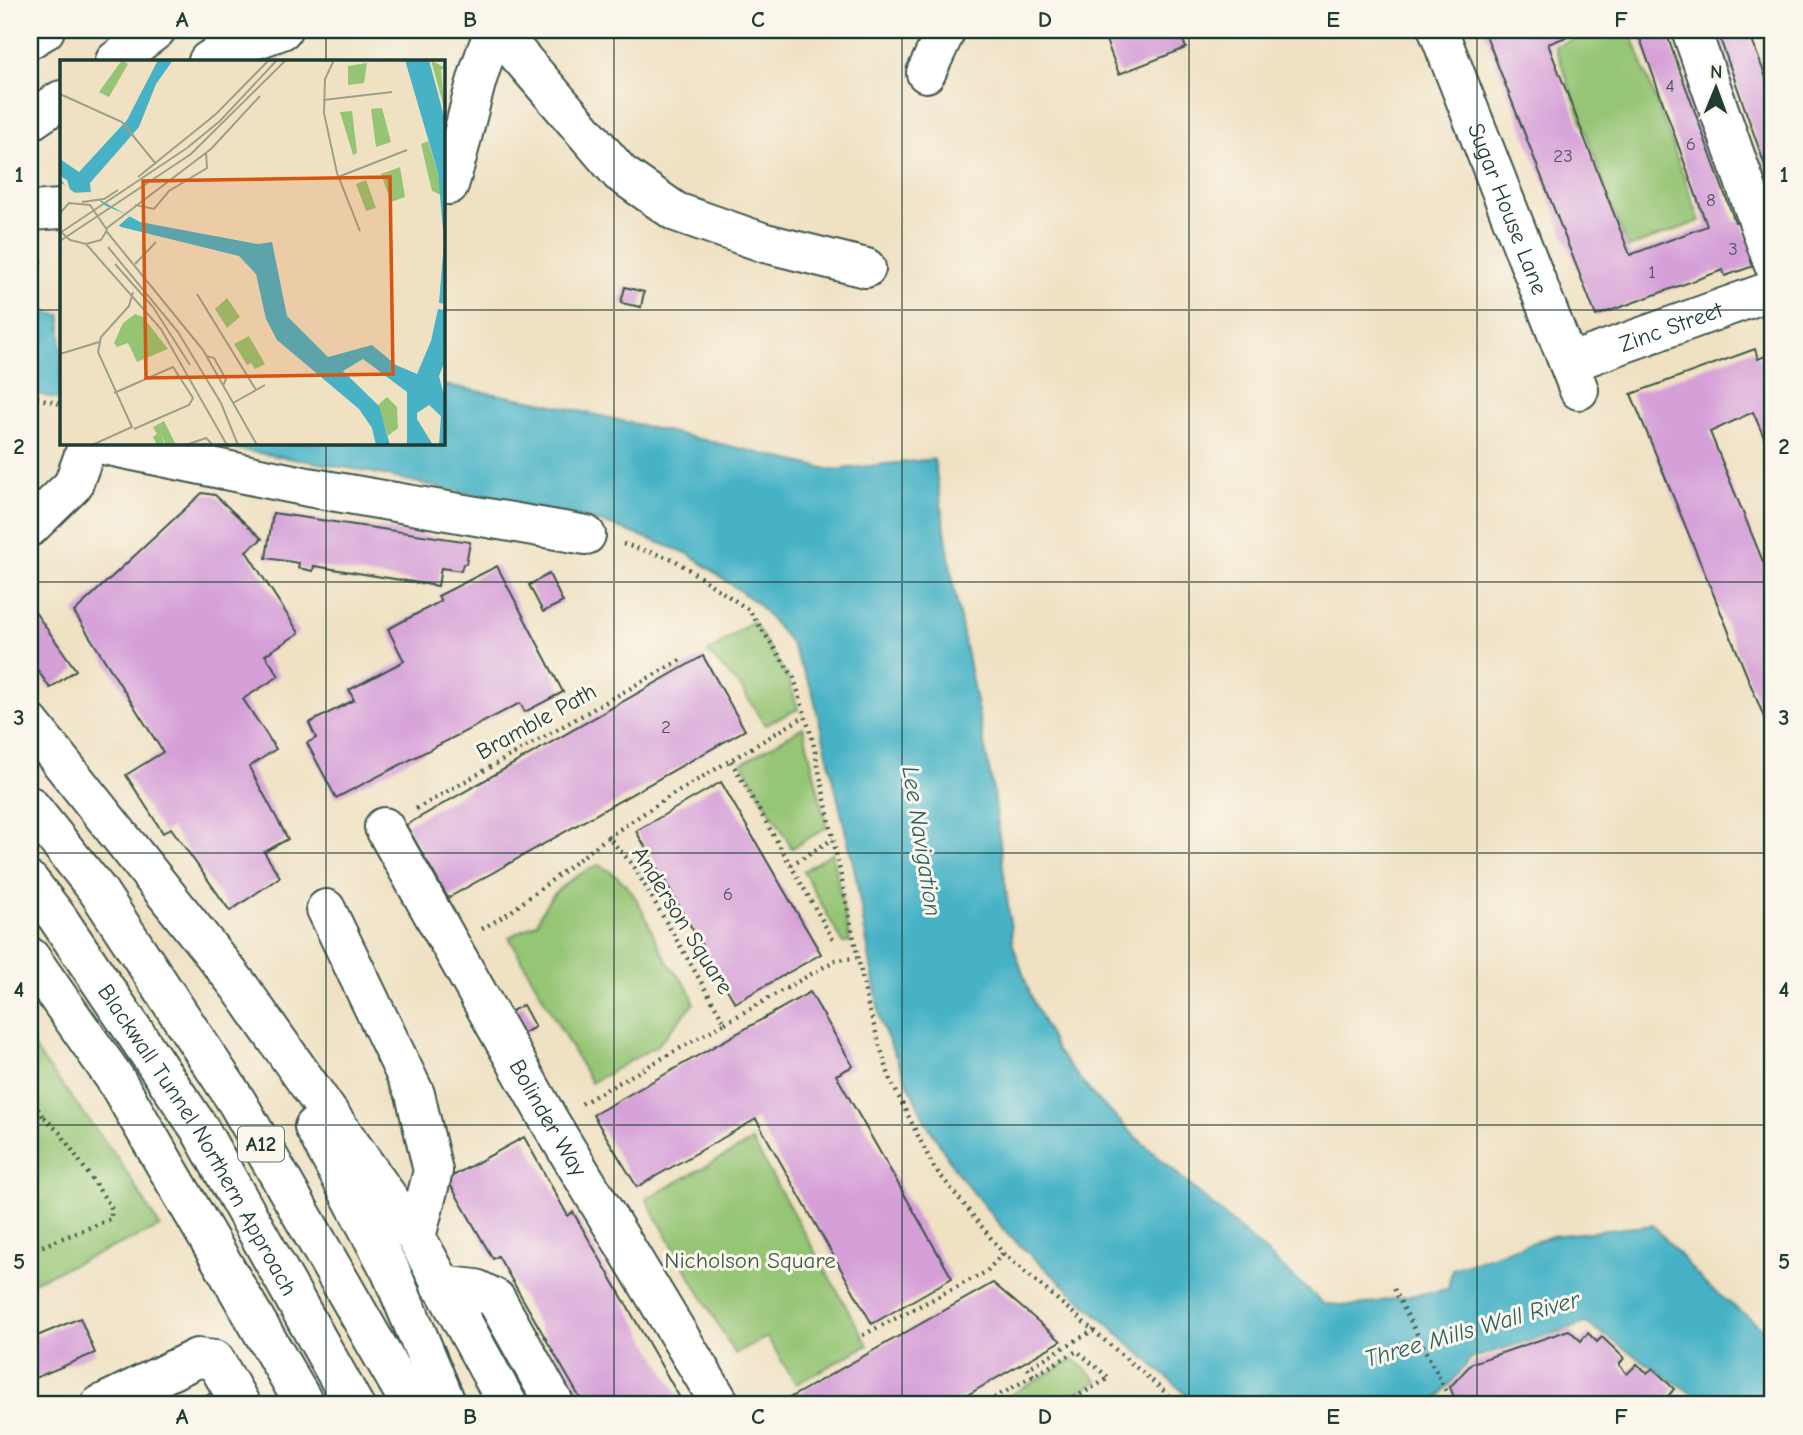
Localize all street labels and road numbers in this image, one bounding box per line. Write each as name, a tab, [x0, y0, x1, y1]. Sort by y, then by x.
street label: Sugar House Lane	[1462, 119, 1553, 299]
street label: Zinc Street	[1616, 296, 1727, 358]
street label: Bramble Path	[472, 677, 601, 766]
street label: Anderson Square	[626, 841, 739, 999]
street label: Blackwall Tunnel Northern Approach	[92, 979, 303, 1300]
street label: Bolinder Way	[504, 1055, 593, 1182]
road number: A12	[238, 1126, 284, 1162]

